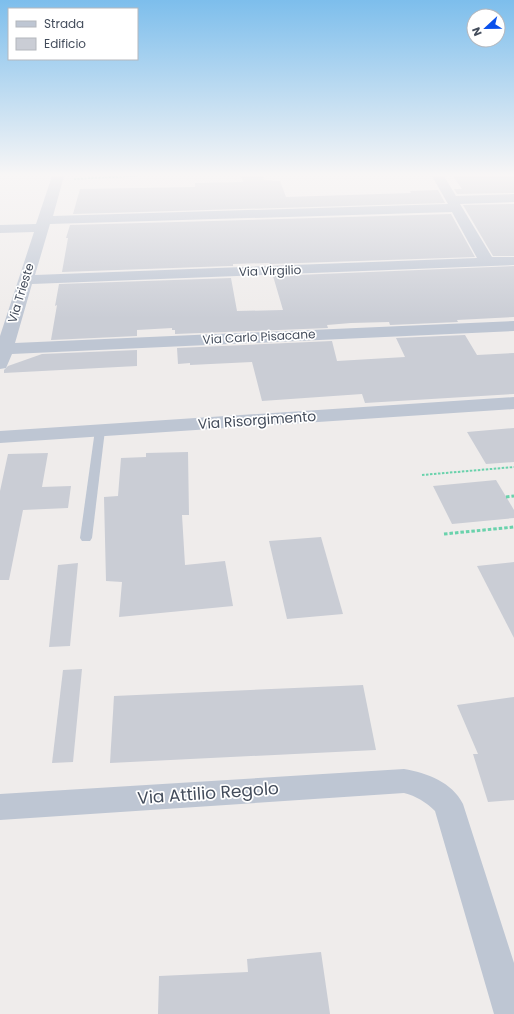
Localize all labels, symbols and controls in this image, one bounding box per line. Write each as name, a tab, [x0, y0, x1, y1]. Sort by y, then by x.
legend	[8, 8, 138, 60]
north arrow	[466, 8, 506, 48]
text: Strada	[44, 15, 84, 32]
text: N	[468, 25, 486, 39]
text: Edificio	[44, 35, 86, 52]
street label: Via Trieste	[3, 261, 38, 325]
street label: Via Virgilio	[238, 261, 302, 280]
street label: Via Carlo Pisacane	[202, 325, 316, 348]
street label: Via Risorgimento	[197, 406, 317, 434]
street label: Via Attilio Regolo	[136, 776, 280, 810]

